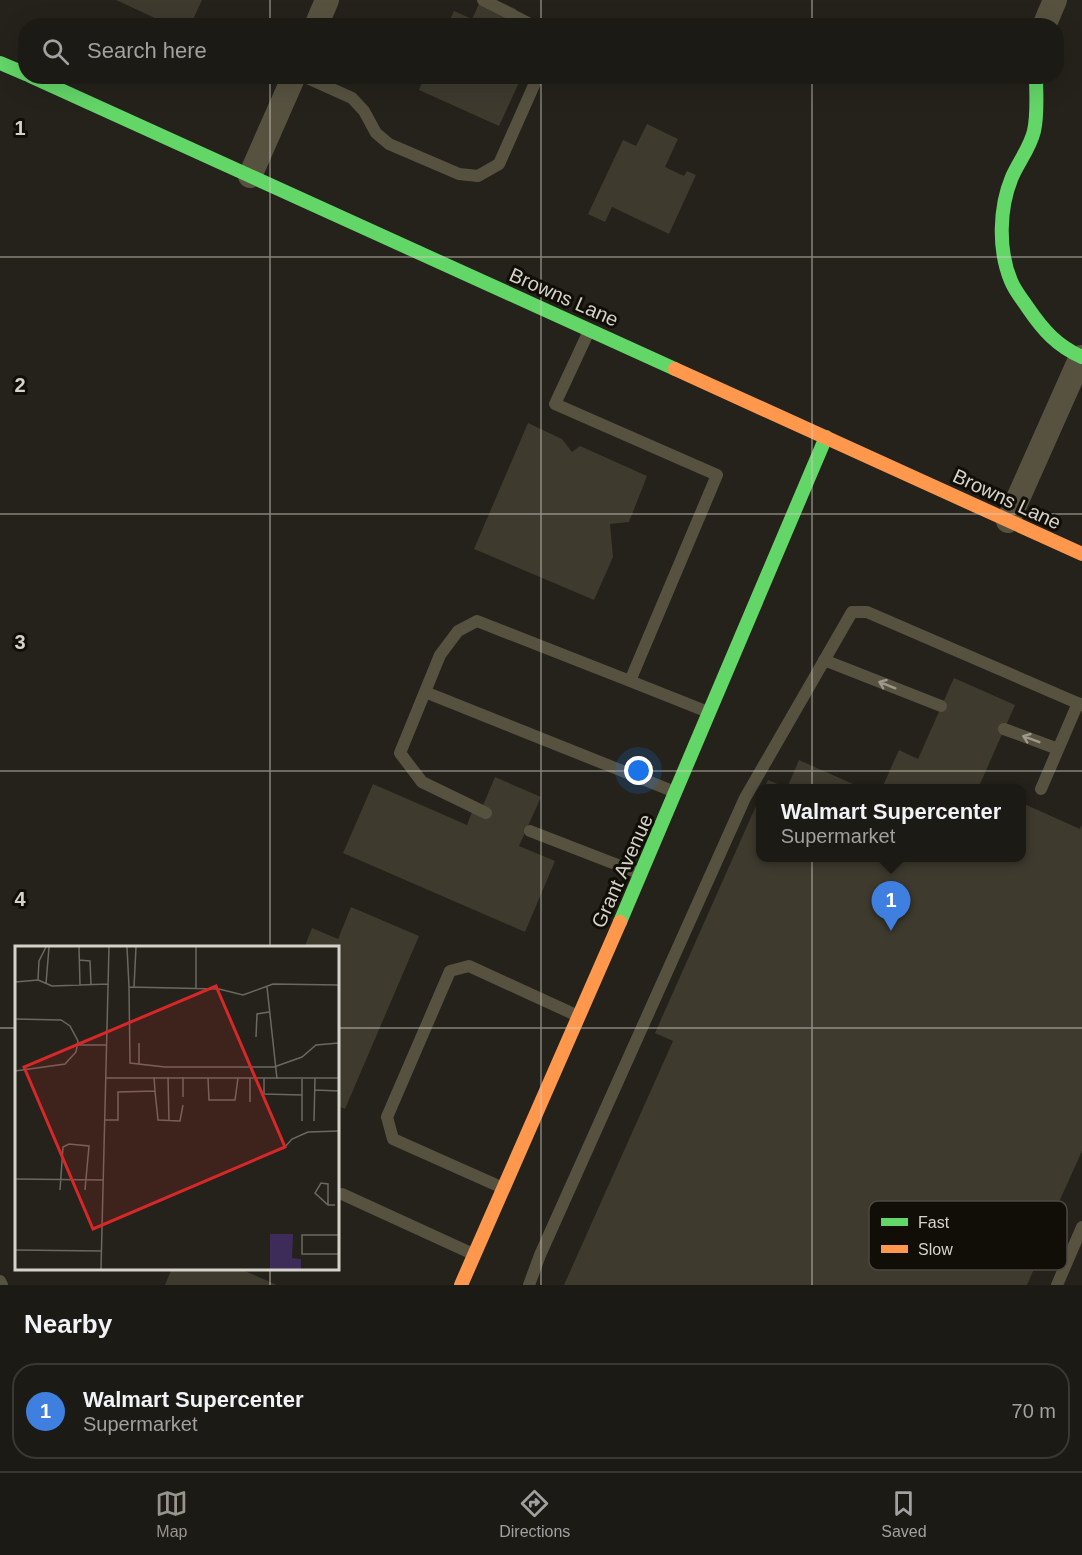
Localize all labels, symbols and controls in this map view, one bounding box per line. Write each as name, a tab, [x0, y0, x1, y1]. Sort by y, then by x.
search box	[18, 18, 1064, 84]
icon: search	[39, 35, 72, 68]
text: Search here	[87, 38, 207, 63]
text: 1	[14, 117, 26, 139]
street label: Browns Lane	[506, 263, 622, 331]
text: 2	[14, 374, 26, 396]
street label: Browns Lane	[949, 464, 1065, 534]
text: 3	[14, 631, 26, 653]
one-way arrow	[878, 679, 897, 690]
one-way arrow	[1022, 733, 1041, 744]
your location	[624, 756, 653, 785]
popup	[756, 784, 1026, 862]
text: Walmart Supercenter	[781, 799, 1001, 824]
street label: Grant Avenue	[587, 811, 657, 931]
text: Supermarket	[781, 825, 895, 847]
pin: 1	[872, 882, 910, 931]
text: 4	[14, 888, 26, 910]
inset map	[15, 946, 339, 1270]
legend	[869, 1201, 1067, 1270]
text: Fast	[918, 1214, 950, 1231]
text: Slow	[918, 1241, 953, 1258]
text: Nearby	[24, 1309, 112, 1339]
text: Walmart Supercenter	[83, 1387, 303, 1412]
text: 1	[40, 1400, 51, 1422]
text: 70 m	[1012, 1400, 1056, 1422]
text: Supermarket	[83, 1413, 198, 1435]
tab: Map	[155, 1487, 188, 1541]
tab: Directions	[499, 1487, 570, 1541]
tab: Saved	[881, 1487, 927, 1541]

